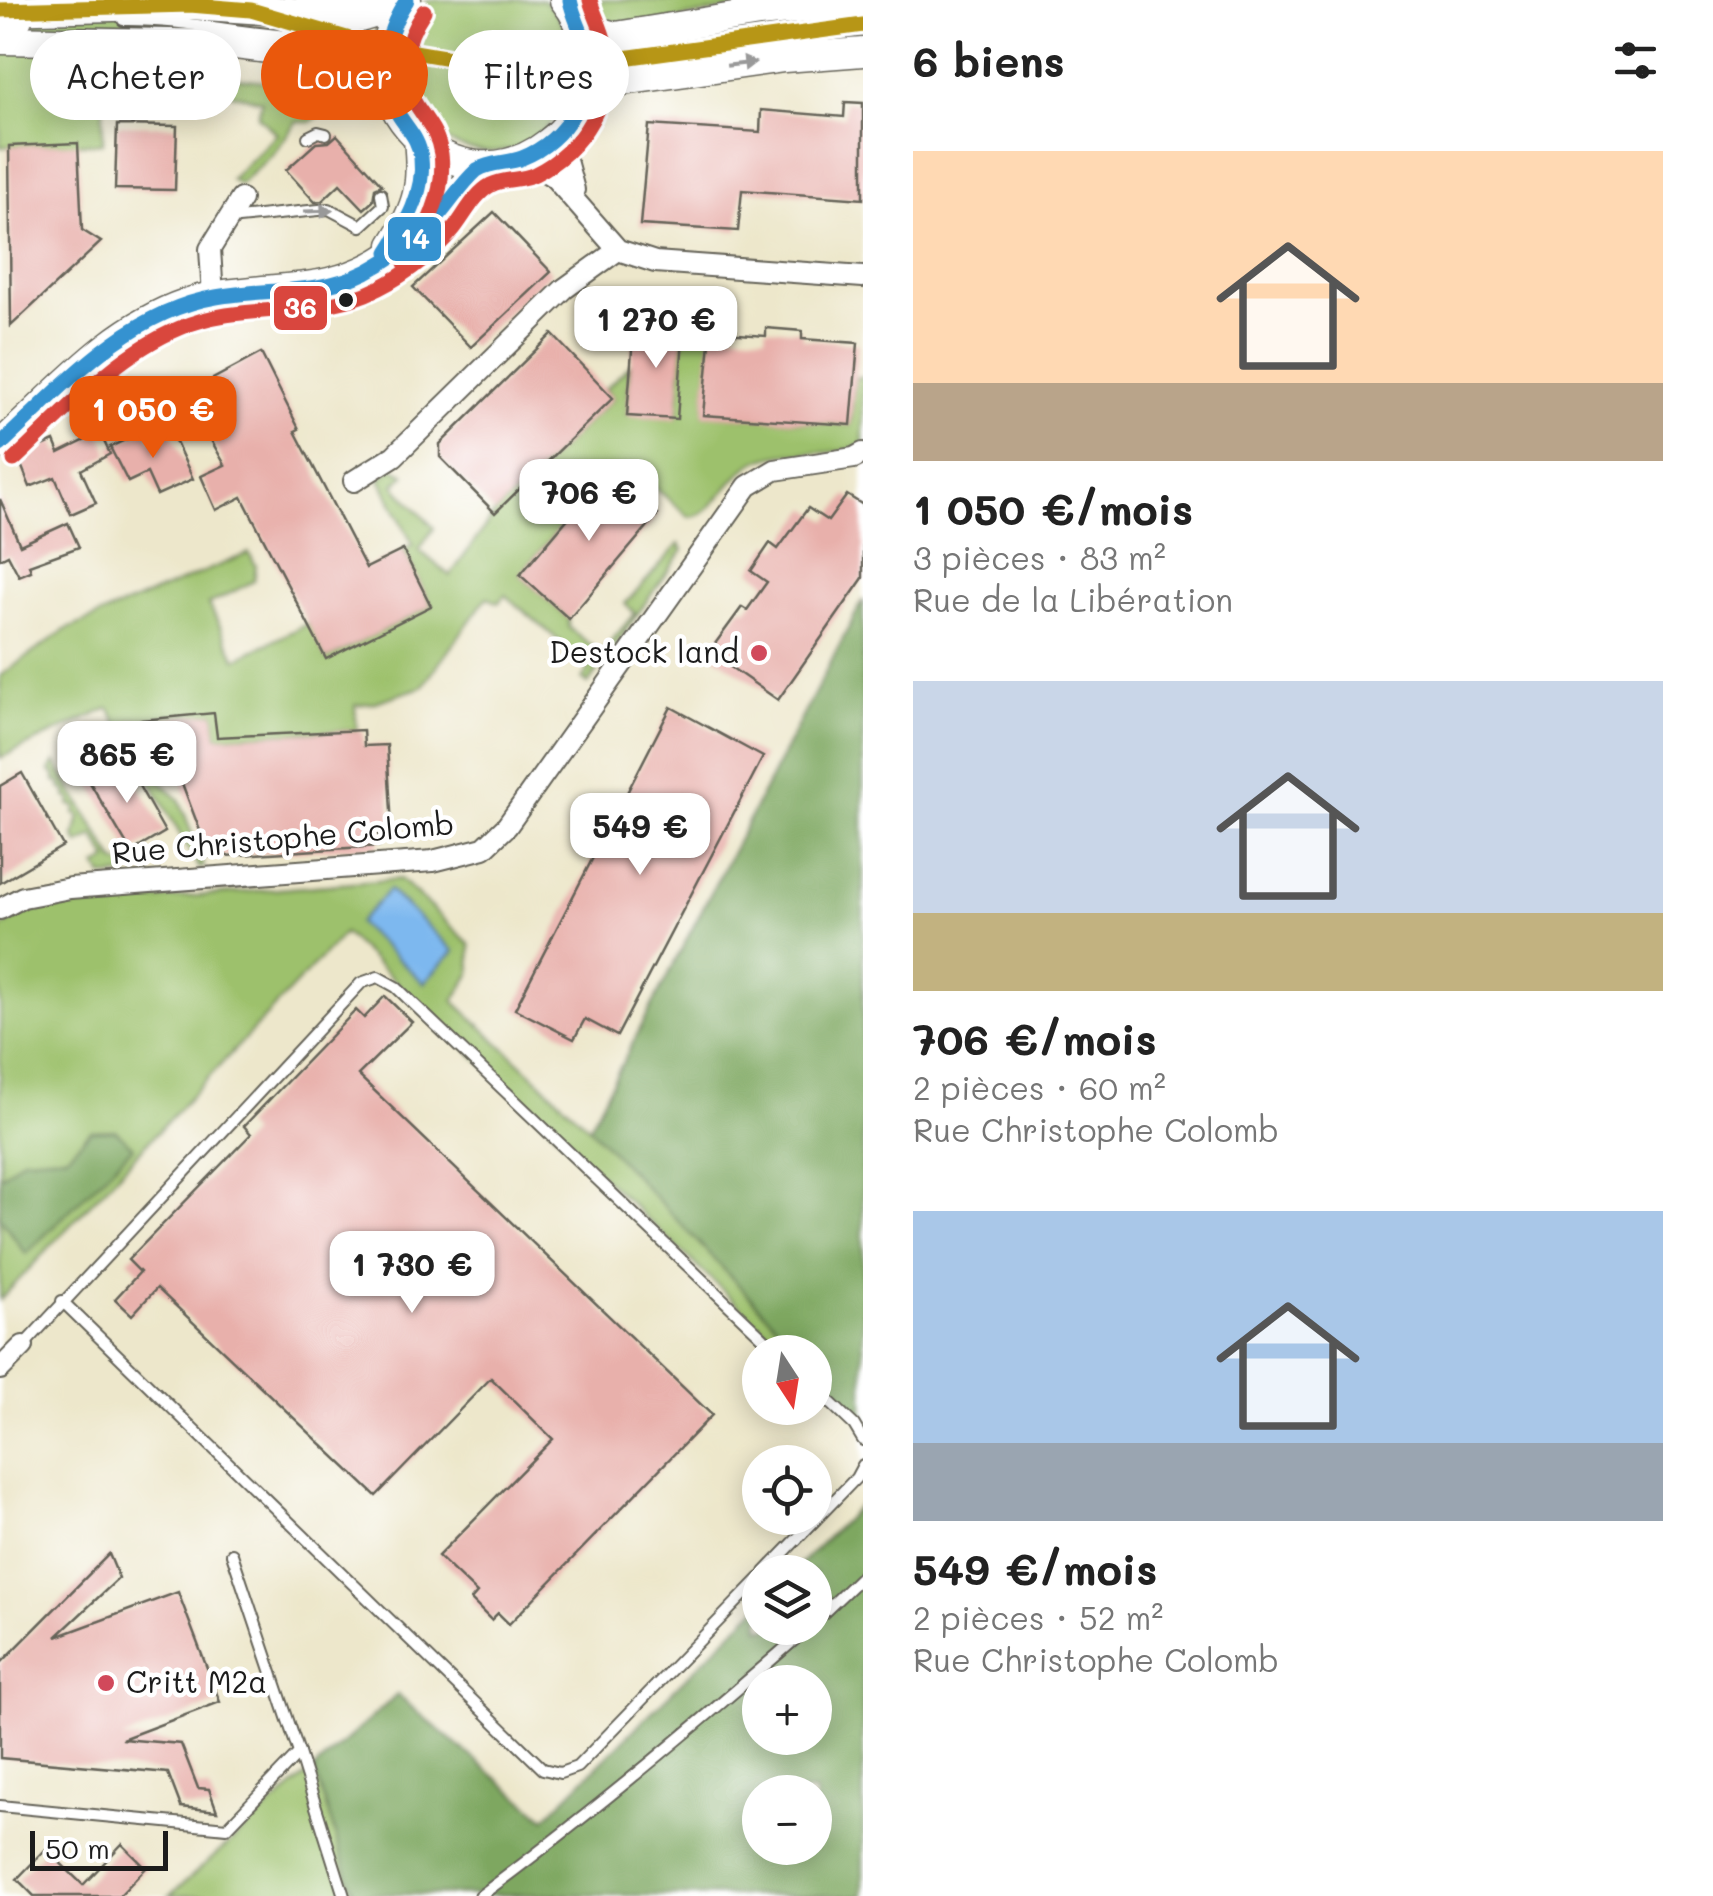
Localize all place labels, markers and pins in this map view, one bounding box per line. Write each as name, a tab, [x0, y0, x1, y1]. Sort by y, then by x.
pin: 1 270 €	[564, 286, 748, 371]
unlabelled marker	[336, 290, 356, 310]
pin: 1 050 €	[61, 376, 245, 461]
pin: 706 €	[519, 459, 659, 544]
place label: Destock land	[549, 631, 739, 671]
marker: Destock land	[748, 642, 770, 664]
pin: 865 €	[57, 721, 197, 806]
pin: 549 €	[570, 793, 710, 878]
pin: 1 730 €	[320, 1231, 504, 1316]
place label: Critt M2a	[126, 1661, 267, 1701]
marker: Critt M2a	[95, 1672, 117, 1694]

